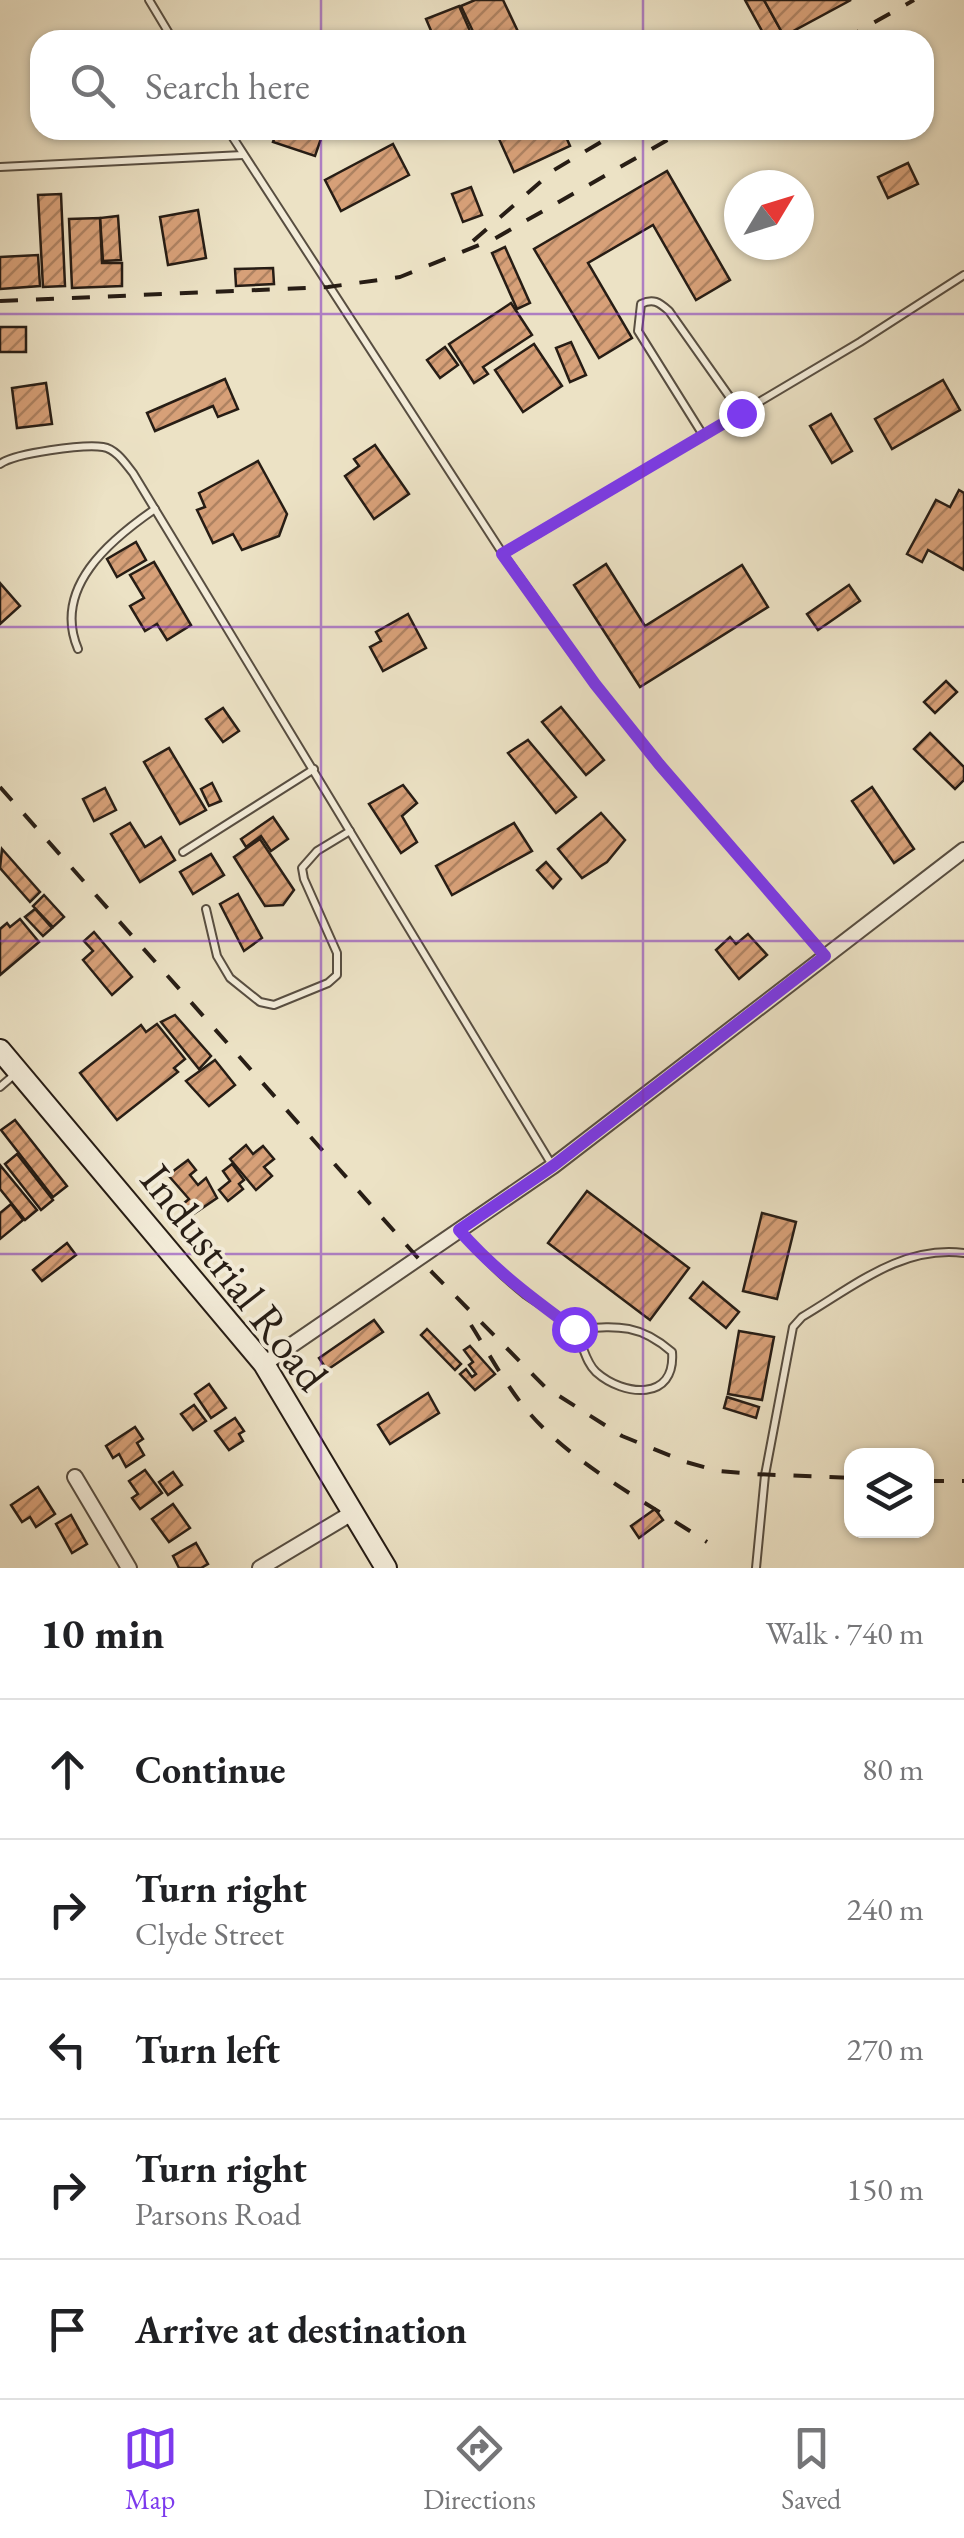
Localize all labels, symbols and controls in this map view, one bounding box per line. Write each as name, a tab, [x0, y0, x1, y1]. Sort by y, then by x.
search box	[30, 30, 934, 140]
icon: search	[65, 58, 120, 113]
text: Search here	[145, 61, 310, 110]
north arrow	[724, 170, 814, 260]
route end	[719, 391, 765, 437]
street label: Industrial Road	[128, 1152, 342, 1402]
route start	[552, 1307, 598, 1353]
map controls	[844, 1448, 934, 1538]
button: layers	[844, 1448, 934, 1538]
text: 10 min	[40, 1606, 164, 1661]
text: Walk · 740 m	[766, 1612, 924, 1654]
icon: ahead	[40, 1742, 95, 1797]
text: Continue	[135, 1745, 286, 1794]
text: 80 m	[862, 1748, 924, 1790]
text: Turn right	[135, 1864, 307, 1913]
icon: right	[40, 1882, 95, 1937]
text: 240 m	[847, 1888, 924, 1930]
text: Clyde Street	[135, 1913, 284, 1955]
icon: left	[40, 2022, 95, 2077]
text: Turn left	[135, 2025, 280, 2074]
text: 270 m	[847, 2028, 924, 2070]
text: Turn right	[135, 2144, 307, 2193]
icon: right	[40, 2162, 95, 2217]
text: 150 m	[847, 2168, 924, 2210]
text: Parsons Road	[135, 2193, 301, 2235]
icon: arrive	[40, 2302, 95, 2357]
text: Arrive at destination	[135, 2305, 467, 2354]
tab: Map	[123, 2421, 178, 2517]
tab: Directions	[423, 2421, 536, 2517]
tab: Saved	[781, 2421, 841, 2517]

